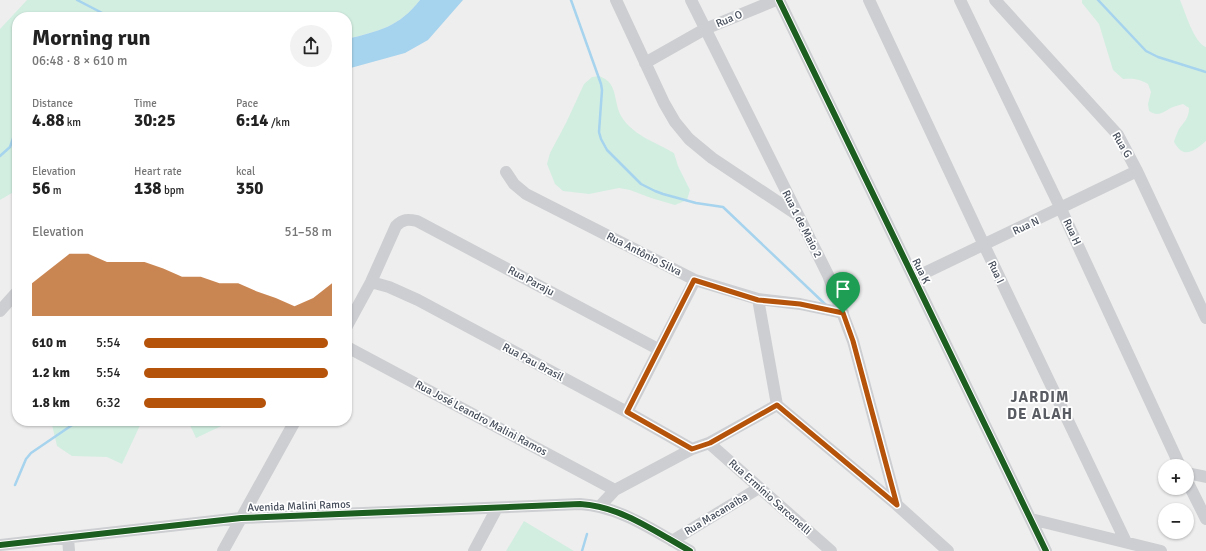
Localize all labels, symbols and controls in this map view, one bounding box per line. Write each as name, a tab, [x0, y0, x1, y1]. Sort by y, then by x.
street label: Rua O	[714, 8, 744, 30]
text: Morning run	[32, 24, 151, 51]
button: share	[290, 25, 332, 67]
text: 06:48 · 8 × 610 m	[32, 53, 127, 69]
text: Distance	[32, 97, 73, 110]
text: Time	[134, 97, 157, 110]
text: Pace	[236, 97, 258, 110]
text: 4.88	[32, 110, 64, 131]
text: 30:25	[134, 110, 176, 131]
text: 6:14	[236, 110, 269, 131]
text: km	[64, 116, 81, 129]
text: /km	[269, 116, 290, 129]
street label: Rua G	[1109, 130, 1135, 160]
text: Elevation	[32, 165, 76, 178]
text: Heart rate	[134, 165, 182, 178]
text: kcal	[236, 165, 255, 178]
text: 56	[32, 178, 50, 199]
text: 138	[134, 178, 162, 199]
text: 350	[236, 178, 264, 199]
text: m	[50, 184, 62, 197]
text: bpm	[162, 184, 184, 197]
street label: Rua 1 de Maio 2	[779, 188, 825, 260]
street label: Rua N	[1011, 214, 1041, 238]
street label: Rua H	[1060, 217, 1084, 247]
text: Elevation	[32, 224, 84, 240]
text: 51–58 m	[284, 224, 332, 240]
street label: Rua Antônio Silva	[604, 229, 684, 279]
street label: Rua K	[909, 256, 933, 286]
street label: Rua I	[985, 259, 1007, 285]
street label: Rua Paraju	[506, 263, 556, 299]
pin	[826, 272, 860, 313]
icon: arrive	[832, 278, 854, 300]
text: 610 m	[32, 335, 66, 351]
text: 5:54	[96, 335, 121, 351]
street label: Rua Pau Brasil	[500, 340, 566, 384]
text: 1.2 km	[32, 365, 70, 381]
text: 5:54	[96, 365, 121, 381]
street label: Rua José Leandro Malini Ramos	[413, 378, 549, 458]
district label: JARDIM DE ALAH	[1007, 388, 1073, 423]
text: 1.8 km	[32, 395, 70, 411]
text: 6:32	[96, 395, 121, 411]
street label: Rua Ermínio Sarcenelli	[726, 457, 814, 537]
map controls	[1158, 459, 1194, 539]
button: +	[1158, 459, 1194, 495]
street label: Rua Macanaíba	[682, 490, 750, 538]
street label: Avenida Malini Ramos	[247, 498, 351, 514]
button: −	[1158, 503, 1194, 539]

